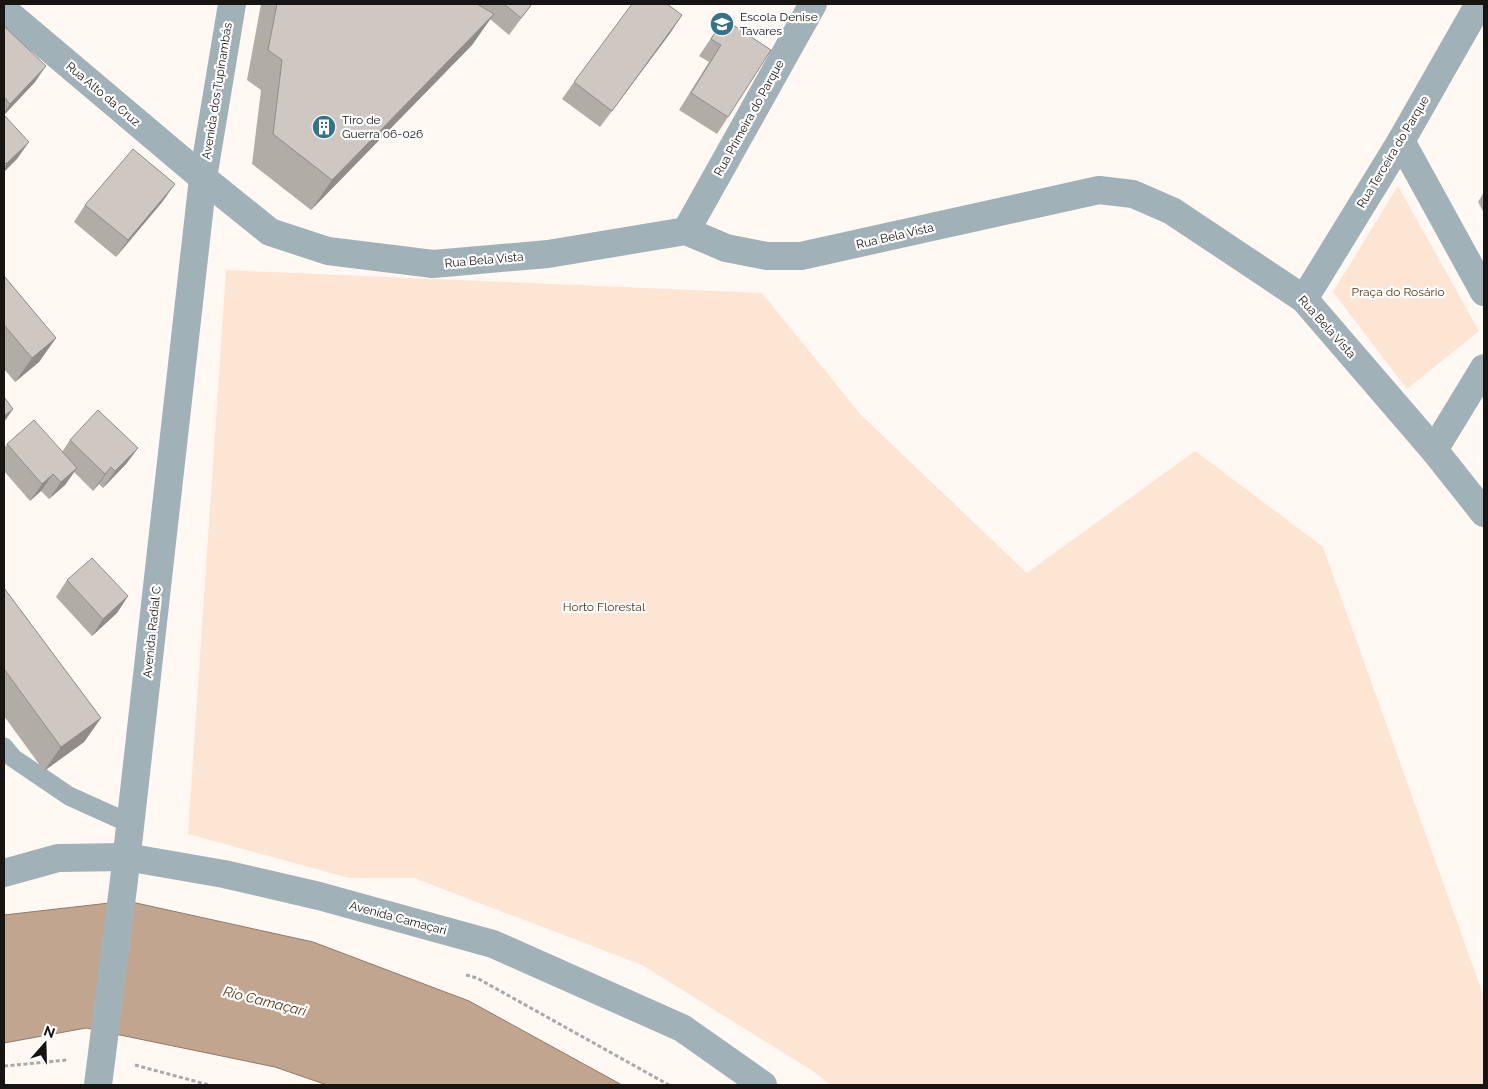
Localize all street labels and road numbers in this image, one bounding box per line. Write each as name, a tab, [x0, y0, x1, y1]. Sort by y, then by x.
street label: Avenida dos Tupinambás	[199, 21, 235, 160]
street label: Rua Primeira do Parque	[711, 58, 787, 178]
street label: Rua Alto da Cruz	[63, 59, 143, 129]
street label: Rua Terceira do Parque	[1354, 93, 1432, 211]
street label: Rua Bela Vista	[855, 220, 935, 252]
street label: Rua Bela Vista	[444, 250, 524, 270]
street label: Rua Bela Vista	[1295, 293, 1359, 361]
street label: Avenida Radial C	[140, 585, 164, 679]
street label: Avenida Camaçari	[348, 898, 448, 938]

